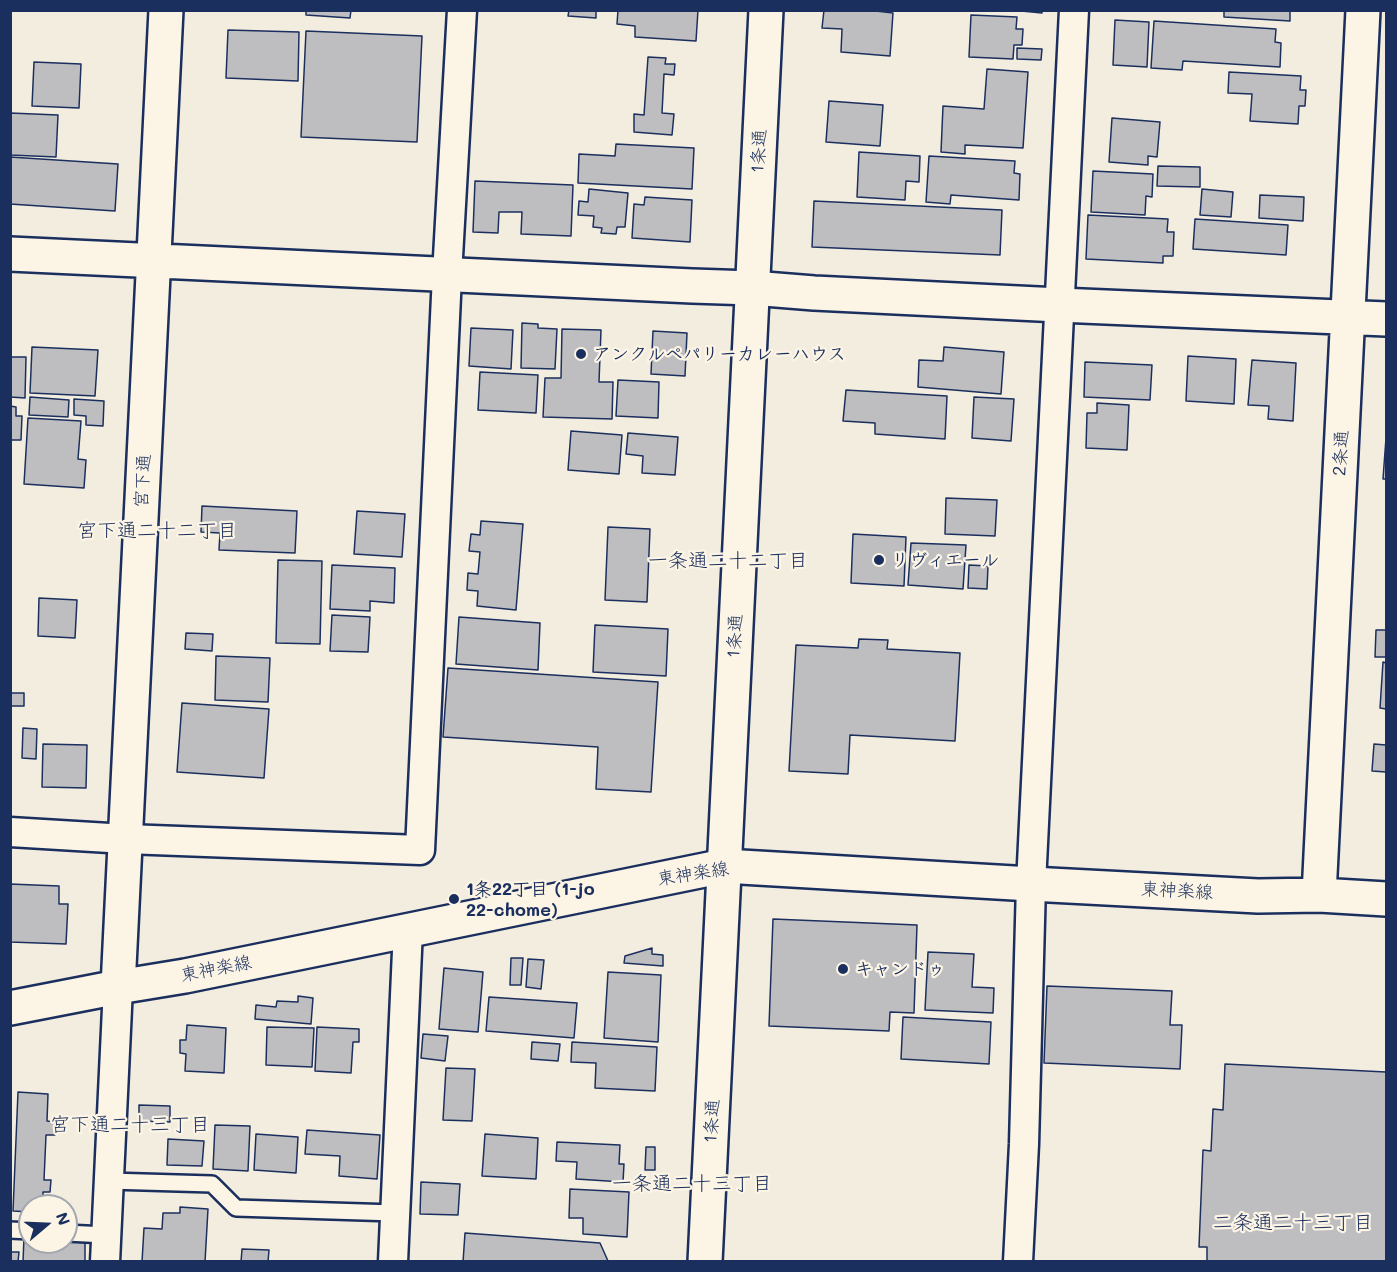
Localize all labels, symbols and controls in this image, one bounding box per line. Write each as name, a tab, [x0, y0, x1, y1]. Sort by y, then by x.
street label: 1条通	[747, 128, 771, 174]
place label: アンクルぺパリーカレーハウス	[593, 343, 846, 365]
marker: アンクルぺパリーカレーハウス	[574, 347, 588, 361]
street label: 2条通	[1329, 429, 1353, 477]
street label: 宮下通	[131, 453, 155, 509]
district label: 宮下通二十二丁目	[77, 519, 237, 543]
district label: 一条通二十二丁目	[648, 549, 808, 573]
place label: リヴィエール	[891, 549, 999, 571]
marker: リヴィエール	[872, 553, 886, 567]
street label: 1条通	[723, 613, 747, 659]
street label: 東神楽線	[656, 858, 730, 890]
place label: 1条22丁目 (1-jo 22-chome)	[466, 878, 595, 920]
street label: 東神楽線	[1140, 878, 1214, 904]
marker: 1条22丁目 (1-jo 22-chome)	[447, 892, 461, 906]
street label: 東神楽線	[179, 952, 253, 986]
place label: キャンドゥ	[855, 958, 945, 980]
marker: キャンドゥ	[836, 962, 850, 976]
street label: 1条通	[700, 1098, 724, 1144]
district label: 宮下通二十三丁目	[50, 1113, 210, 1137]
district label: 一条通二十三丁目	[612, 1172, 772, 1196]
north arrow	[18, 1194, 78, 1254]
text: N	[52, 1209, 76, 1228]
district label: 二条通二十三丁目	[1213, 1211, 1373, 1235]

